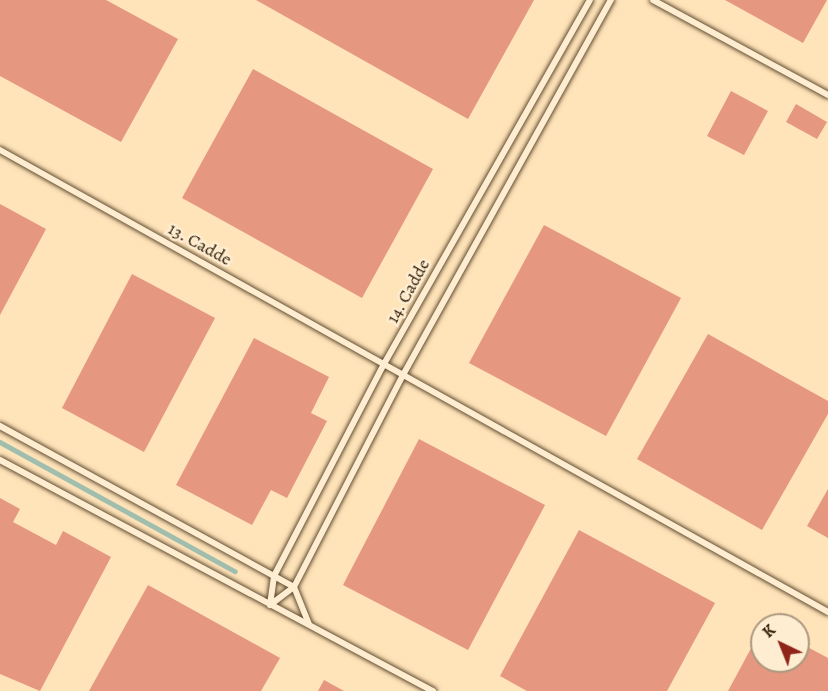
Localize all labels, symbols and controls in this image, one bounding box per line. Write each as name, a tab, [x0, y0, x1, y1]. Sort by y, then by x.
street label: 13. Cadde	[164, 218, 236, 270]
street label: 14. Cadde	[381, 255, 435, 327]
north arrow	[750, 613, 810, 673]
text: K	[758, 620, 780, 643]

